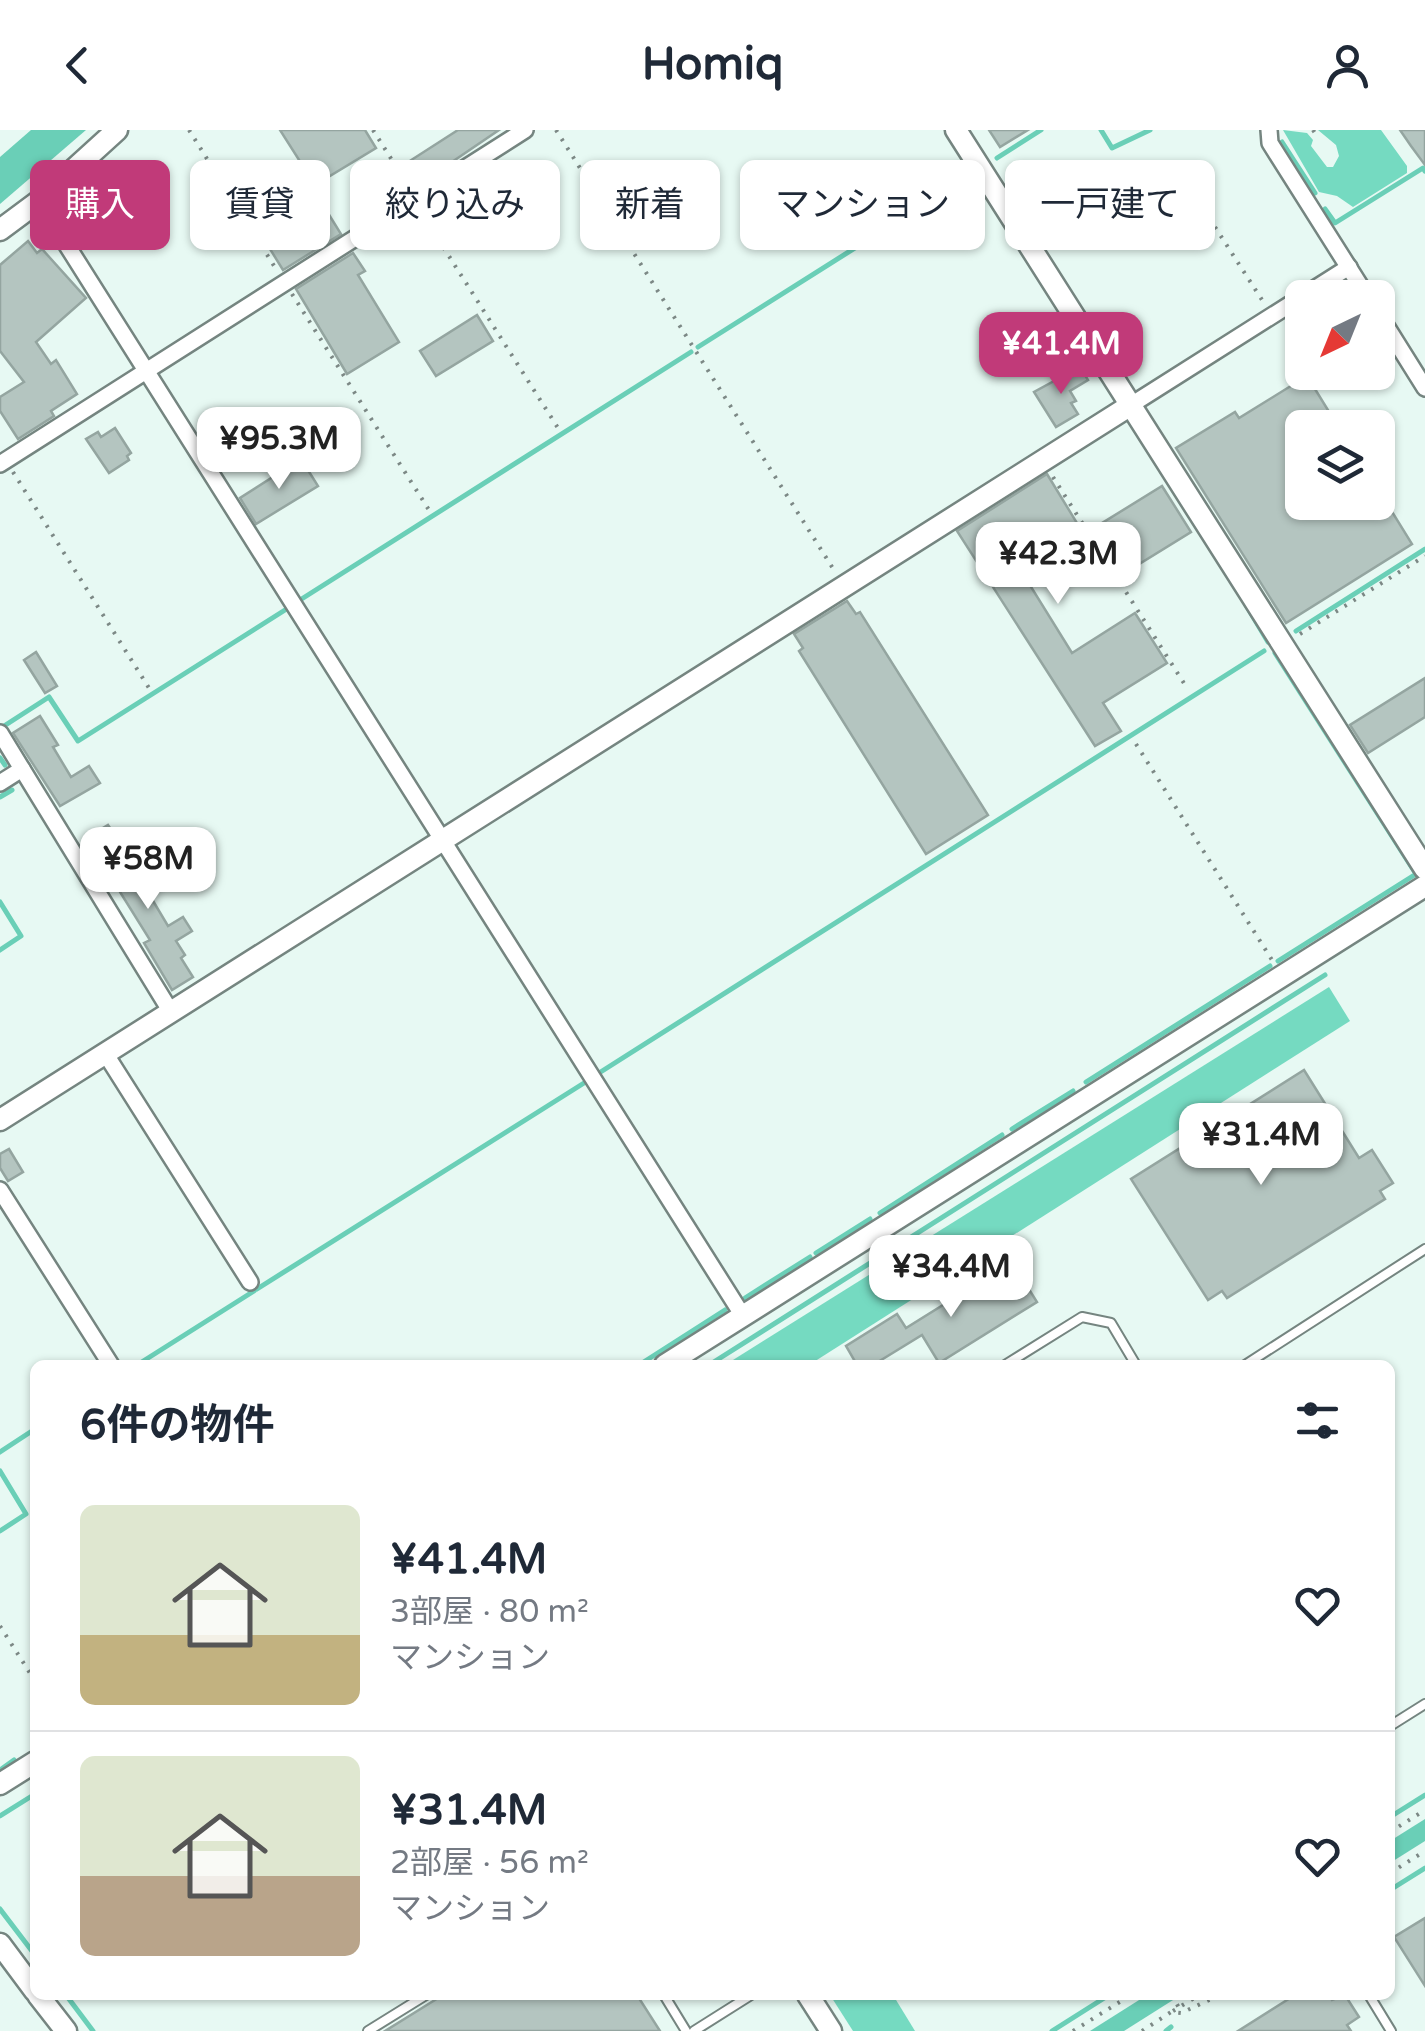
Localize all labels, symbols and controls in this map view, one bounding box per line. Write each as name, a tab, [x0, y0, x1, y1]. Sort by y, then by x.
icon: back	[50, 38, 105, 93]
text: Homiq	[642, 38, 783, 92]
icon: person	[1320, 38, 1375, 93]
chip: 購入	[30, 160, 170, 250]
chip: 賃貸	[190, 160, 330, 250]
chip: 絞り込み	[350, 160, 560, 250]
chip: 新着	[580, 160, 720, 250]
chip: マンション	[740, 160, 985, 250]
chip: 一戸建て	[1005, 160, 1215, 250]
north arrow	[1285, 280, 1395, 390]
map controls	[1285, 280, 1395, 520]
pin: ¥41.4M	[980, 312, 1142, 397]
text: ¥41.4M	[1001, 325, 1121, 363]
pin: ¥95.3M	[198, 407, 360, 492]
button: layers	[1285, 410, 1395, 520]
text: ¥95.3M	[219, 420, 339, 458]
pin: ¥42.3M	[977, 522, 1139, 607]
text: ¥42.3M	[998, 535, 1118, 573]
pin: ¥58M	[89, 827, 207, 912]
text: ¥58M	[102, 840, 194, 878]
pin: ¥31.4M	[1180, 1103, 1342, 1188]
text: ¥31.4M	[1201, 1116, 1321, 1154]
pin: ¥34.4M	[870, 1235, 1032, 1320]
text: ¥34.4M	[891, 1248, 1011, 1286]
icon: filters	[1290, 1393, 1345, 1448]
text: 6件の物件	[80, 1400, 274, 1451]
text: ¥41.4M	[390, 1534, 547, 1585]
icon: home	[160, 1545, 280, 1665]
icon: heart	[1290, 1578, 1345, 1633]
text: 3部屋 · 80 m²	[390, 1593, 589, 1631]
text: マンション	[390, 1639, 550, 1677]
text: ¥31.4M	[390, 1785, 547, 1836]
icon: home	[160, 1796, 280, 1916]
icon: heart	[1290, 1829, 1345, 1884]
text: 2部屋 · 56 m²	[390, 1844, 589, 1882]
text: マンション	[390, 1890, 550, 1928]

